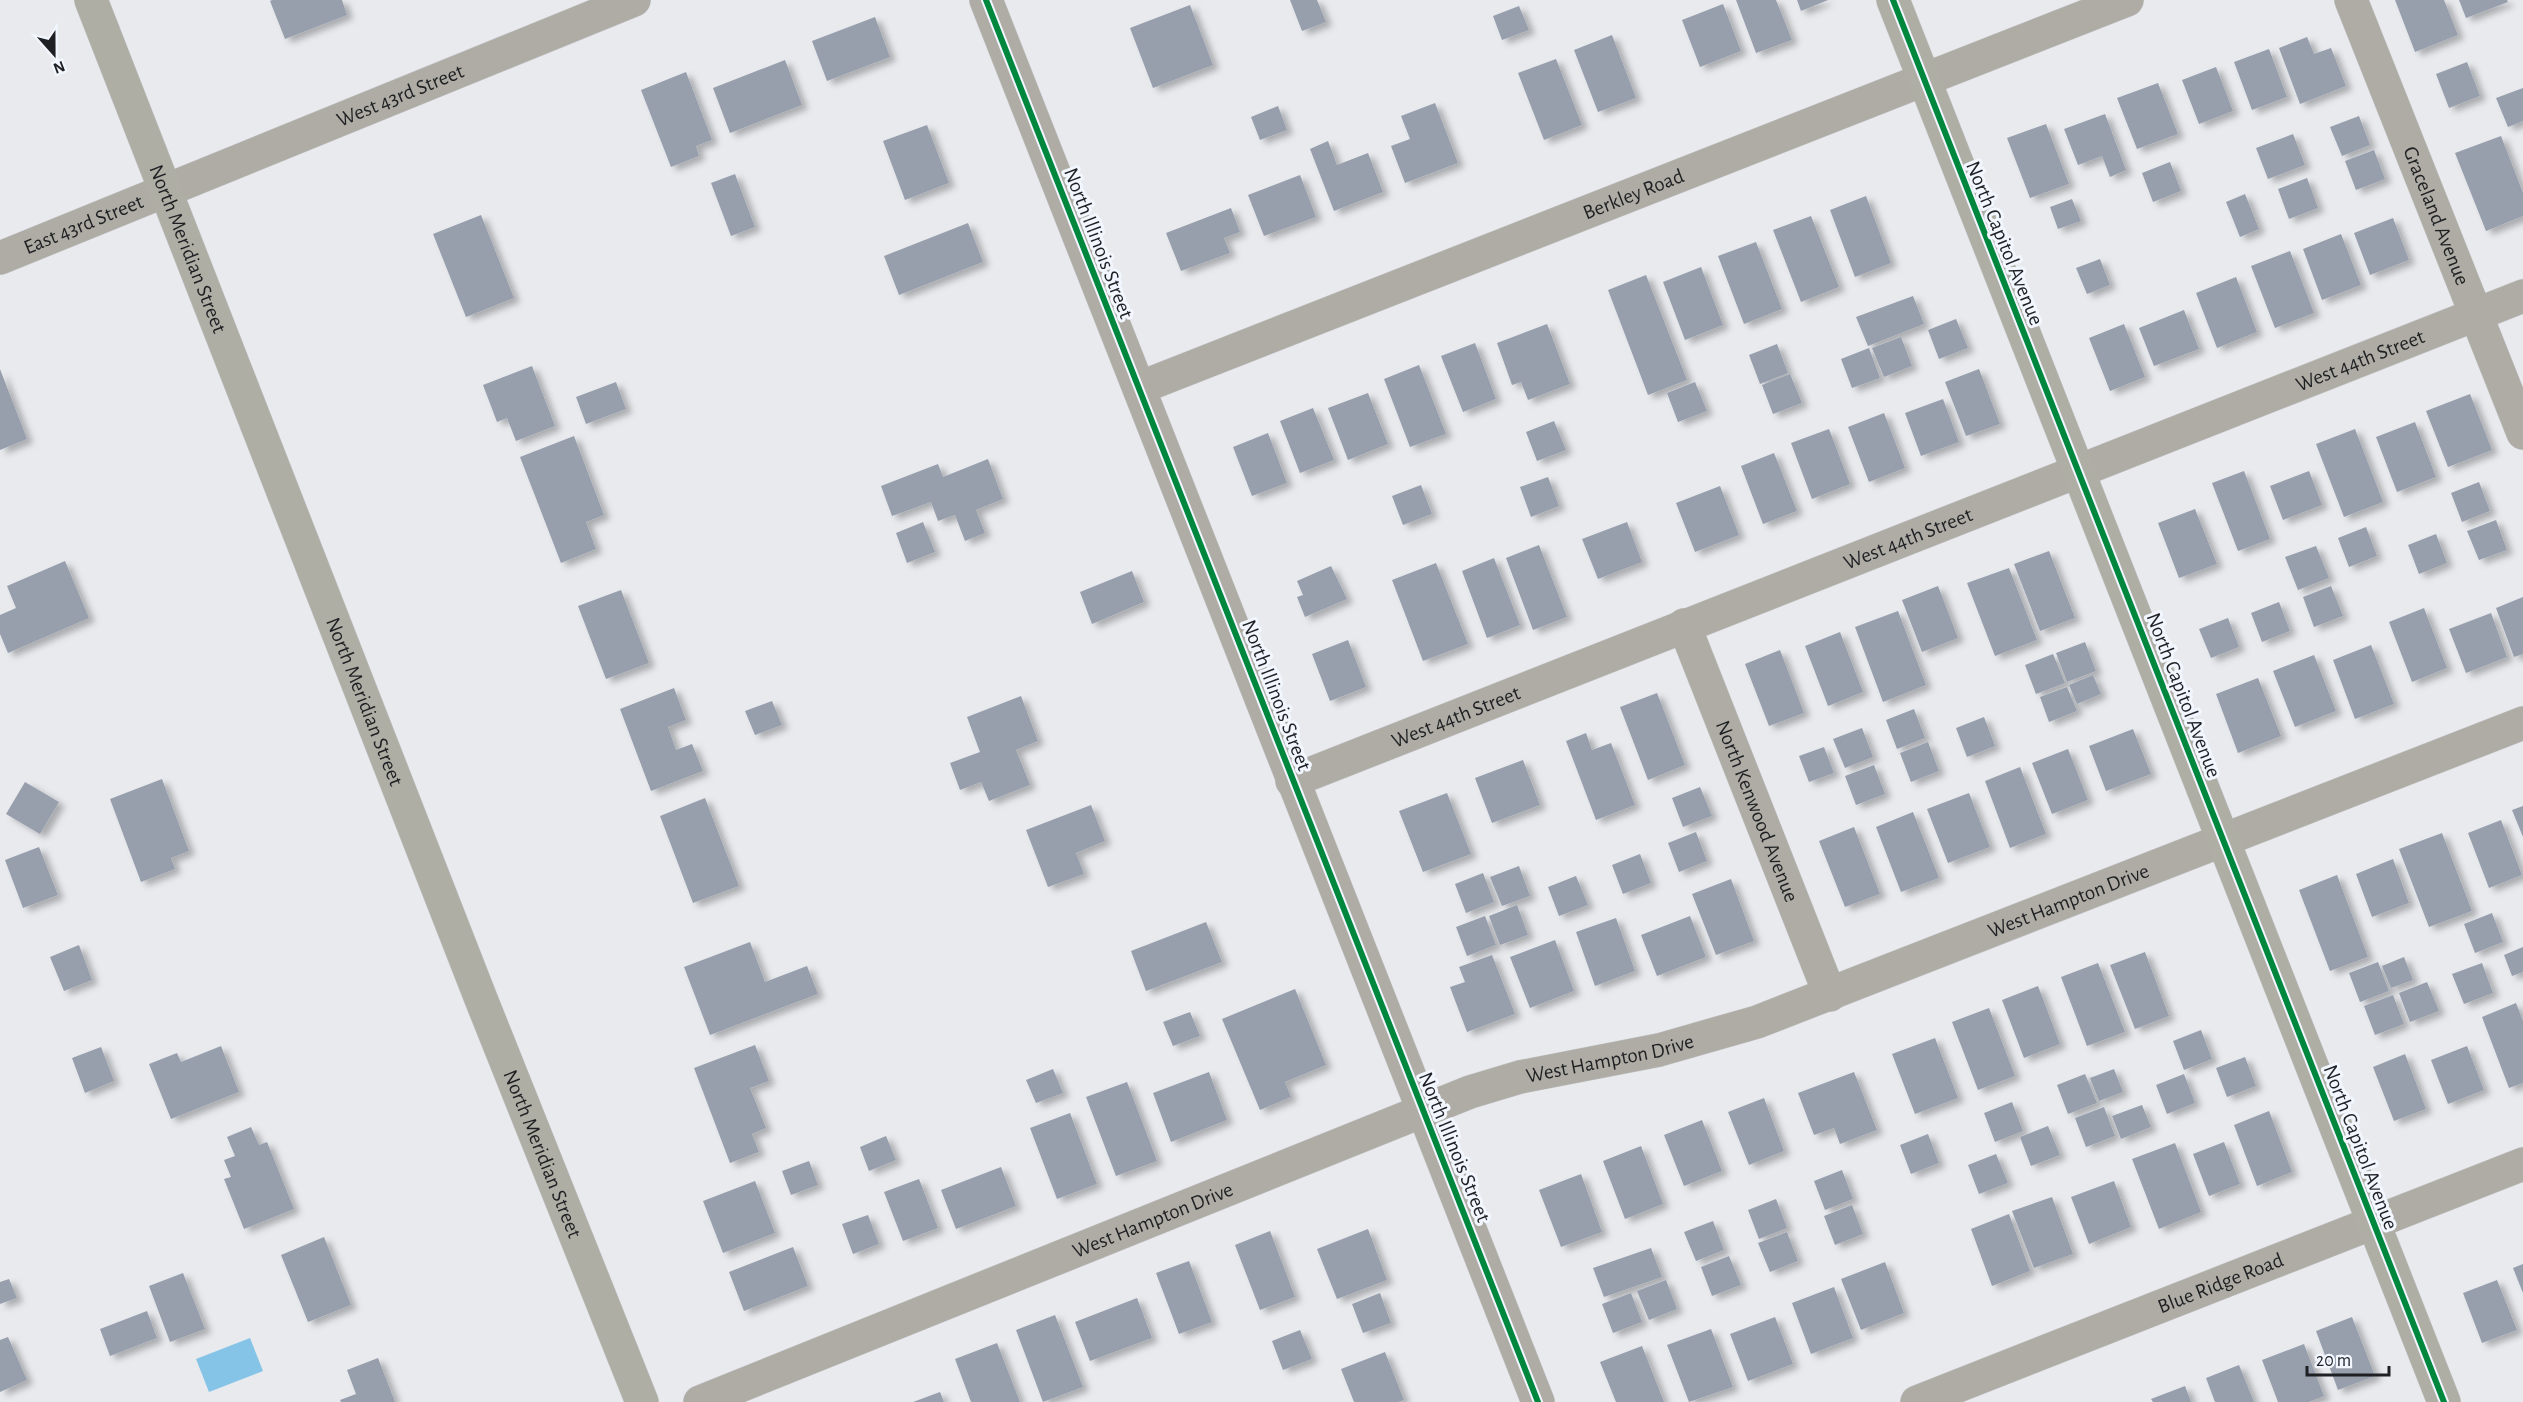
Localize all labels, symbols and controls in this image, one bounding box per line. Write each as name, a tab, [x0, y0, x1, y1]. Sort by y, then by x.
north arrow	[24, 24, 84, 84]
text: N	[51, 58, 67, 77]
street label: West 43rd Street	[334, 60, 467, 131]
street label: Graceland Avenue	[2399, 143, 2473, 288]
street label: North Capitol Avenue	[1962, 158, 2047, 328]
street label: North Meridian Street	[145, 162, 230, 336]
street label: North Illinois Street	[1060, 165, 1137, 322]
street label: Berkley Road	[1580, 165, 1687, 224]
street label: East 43rd Street	[21, 191, 146, 258]
street label: West 44th Street	[2293, 326, 2428, 395]
street label: West 44th Street	[1841, 504, 1976, 574]
street label: North Capitol Avenue	[2142, 610, 2225, 781]
street label: North Meridian Street	[322, 614, 407, 789]
street label: North Illinois Street	[1238, 617, 1315, 774]
street label: West 44th Street	[1389, 682, 1523, 752]
street label: North Kenwood Avenue	[1712, 718, 1802, 905]
street label: West Hampton Drive	[1985, 860, 2152, 942]
street label: West Hampton Drive	[1524, 1031, 1696, 1087]
street label: North Capitol Avenue	[2319, 1062, 2402, 1233]
street label: North Meridian Street	[499, 1067, 585, 1241]
street label: North Illinois Street	[1415, 1069, 1494, 1225]
street label: West Hampton Drive	[1070, 1179, 1236, 1262]
street label: Blue Ridge Road	[2155, 1249, 2287, 1317]
scale bar	[2307, 1339, 2390, 1377]
text: 20 m	[2316, 1352, 2351, 1370]

